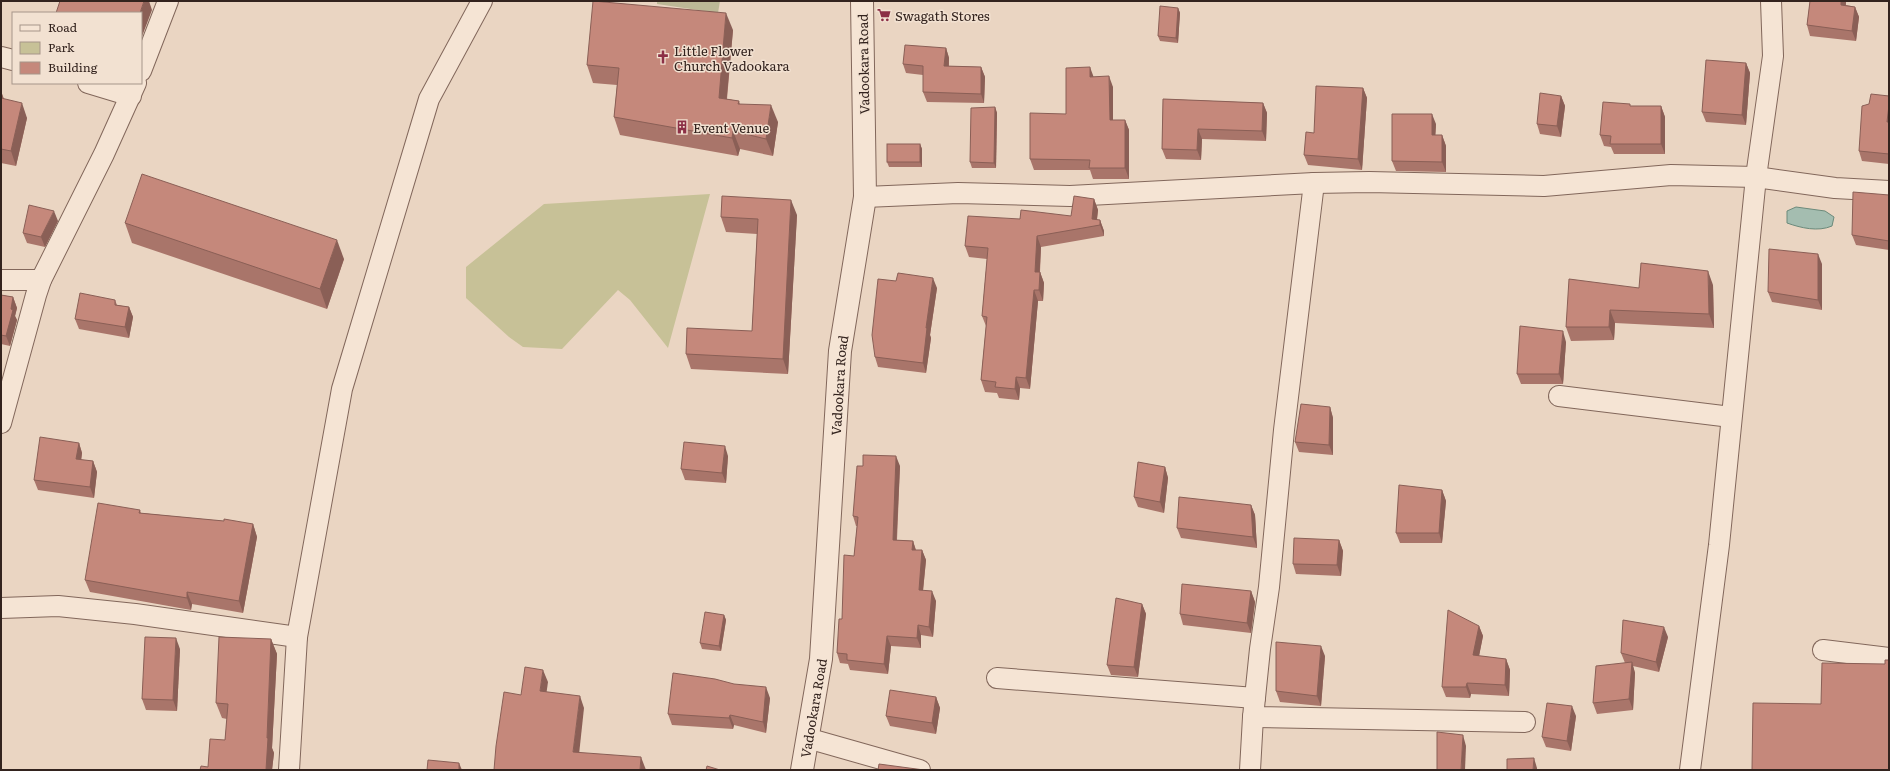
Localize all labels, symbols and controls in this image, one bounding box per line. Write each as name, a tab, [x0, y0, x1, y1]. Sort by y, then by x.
place label: Swagath Stores	[895, 6, 990, 25]
supermarket icon: Swagath Stores	[876, 7, 892, 23]
legend	[12, 12, 142, 84]
street label: Vadookara Road	[853, 14, 873, 114]
text: Road	[48, 18, 78, 36]
text: Park	[48, 38, 75, 56]
place label: Little Flower Church Vadookara	[674, 41, 790, 75]
church icon: Little Flower Church Vadookara	[655, 49, 671, 65]
text: Building	[48, 58, 98, 76]
place label: Event Venue	[693, 118, 769, 137]
building icon: Event Venue	[674, 119, 690, 135]
street label: Vadookara Road	[825, 334, 852, 436]
street label: Vadookara Road	[795, 657, 830, 759]

